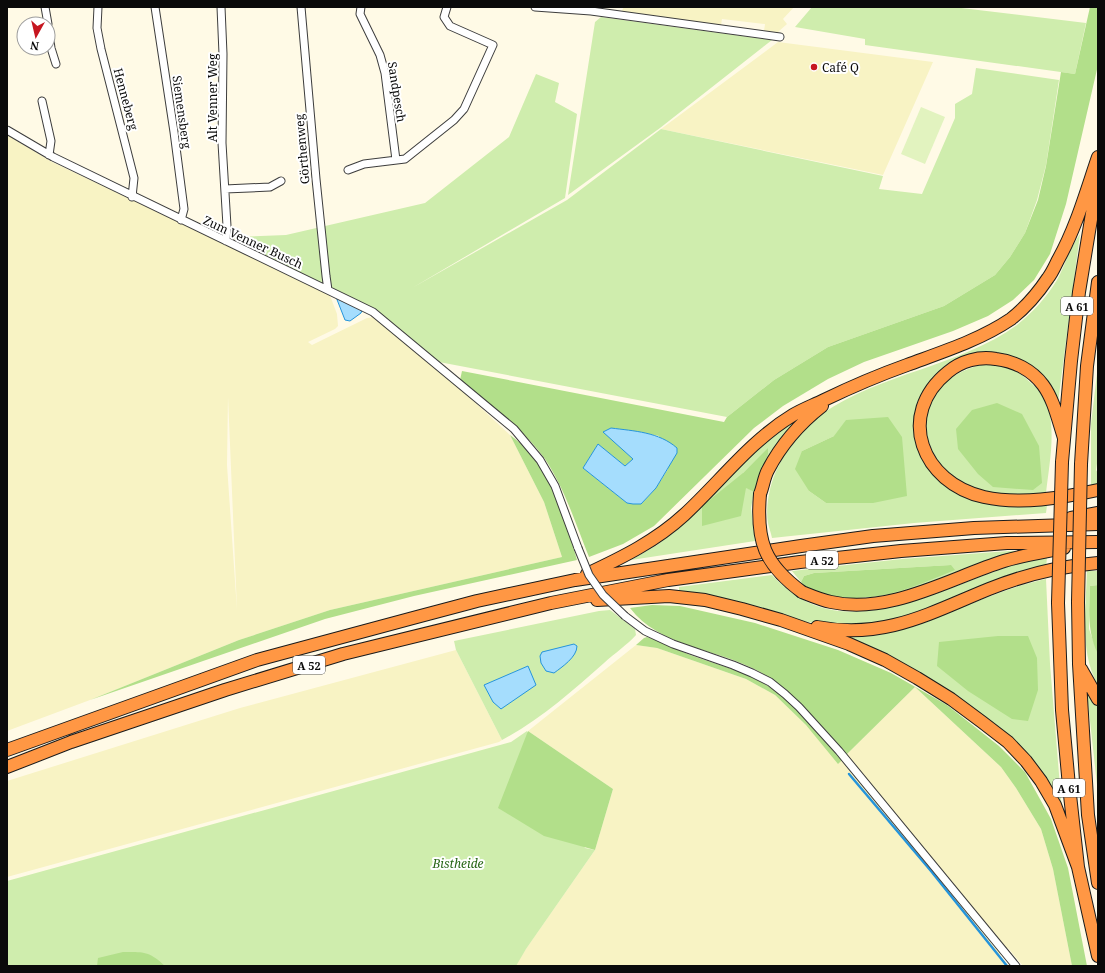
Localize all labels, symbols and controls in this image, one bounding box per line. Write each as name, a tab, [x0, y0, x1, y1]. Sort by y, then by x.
north arrow	[16, 16, 56, 56]
text: N	[29, 38, 40, 54]
street label: Alt Venner Weg	[204, 53, 221, 142]
place label: Café Q	[822, 59, 859, 76]
street label: Sandpesch	[384, 60, 410, 124]
marker: Café Q	[809, 62, 819, 72]
street label: Henneberg	[110, 66, 143, 133]
street label: Siemensberg	[168, 74, 196, 150]
street label: Görthenweg	[290, 113, 314, 185]
street label: Zum Venner Busch	[200, 211, 306, 273]
road number: A 61	[1061, 297, 1093, 315]
road number: A 52	[806, 551, 838, 569]
road number: A 52	[293, 656, 325, 674]
road number: A 61	[1053, 779, 1085, 797]
park label: Bistheide	[431, 855, 484, 872]

